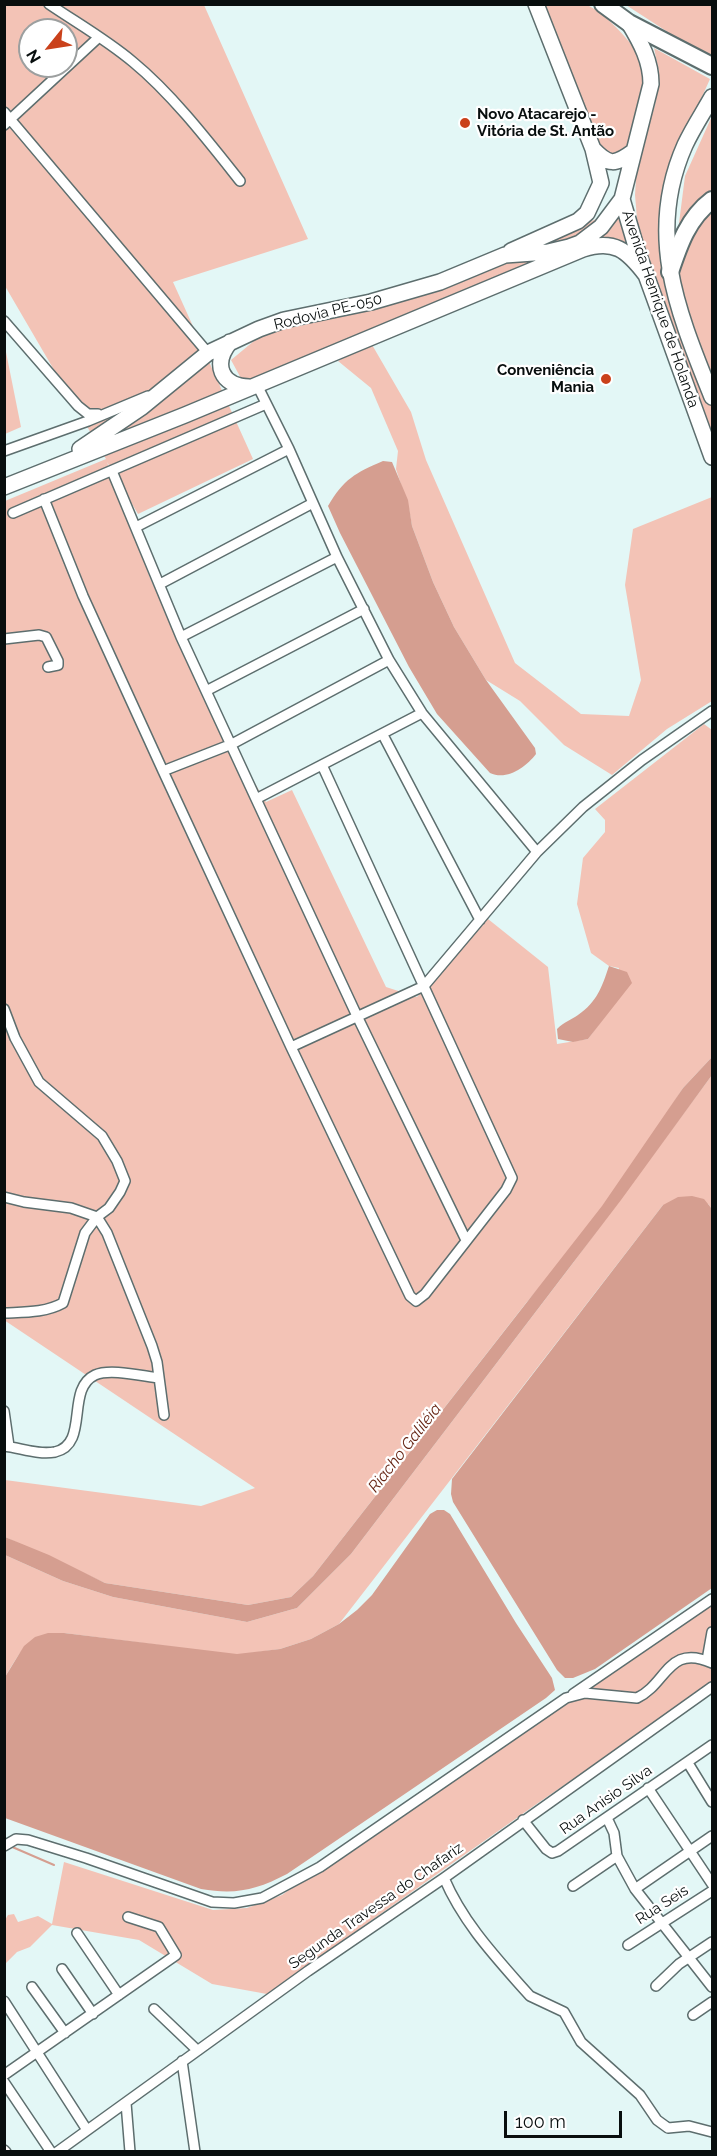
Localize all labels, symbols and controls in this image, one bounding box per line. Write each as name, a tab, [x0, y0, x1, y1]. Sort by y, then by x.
north arrow	[18, 18, 78, 78]
text: N	[22, 46, 45, 66]
place label: Novo Atacarejo - Vitória de St. Antão	[477, 105, 614, 140]
marker: Novo Atacarejo - Vitória de St. Antão	[458, 116, 472, 130]
street label: Avenida Henrique de Holanda	[618, 208, 702, 410]
street label: Rodovia PE-050	[272, 290, 384, 334]
place label: Conveniência Mania	[497, 361, 594, 396]
marker: Conveniência Mania	[599, 372, 613, 386]
water label: Riacho Galiléia	[364, 1400, 446, 1496]
street label: Rua Anisio Silva	[557, 1762, 655, 1838]
street label: Segunda Travessa do Chafariz	[285, 1839, 467, 1973]
street label: Rua Seis	[632, 1881, 692, 1929]
scale bar	[507, 2099, 626, 2137]
text: 100 m	[515, 2111, 566, 2132]

